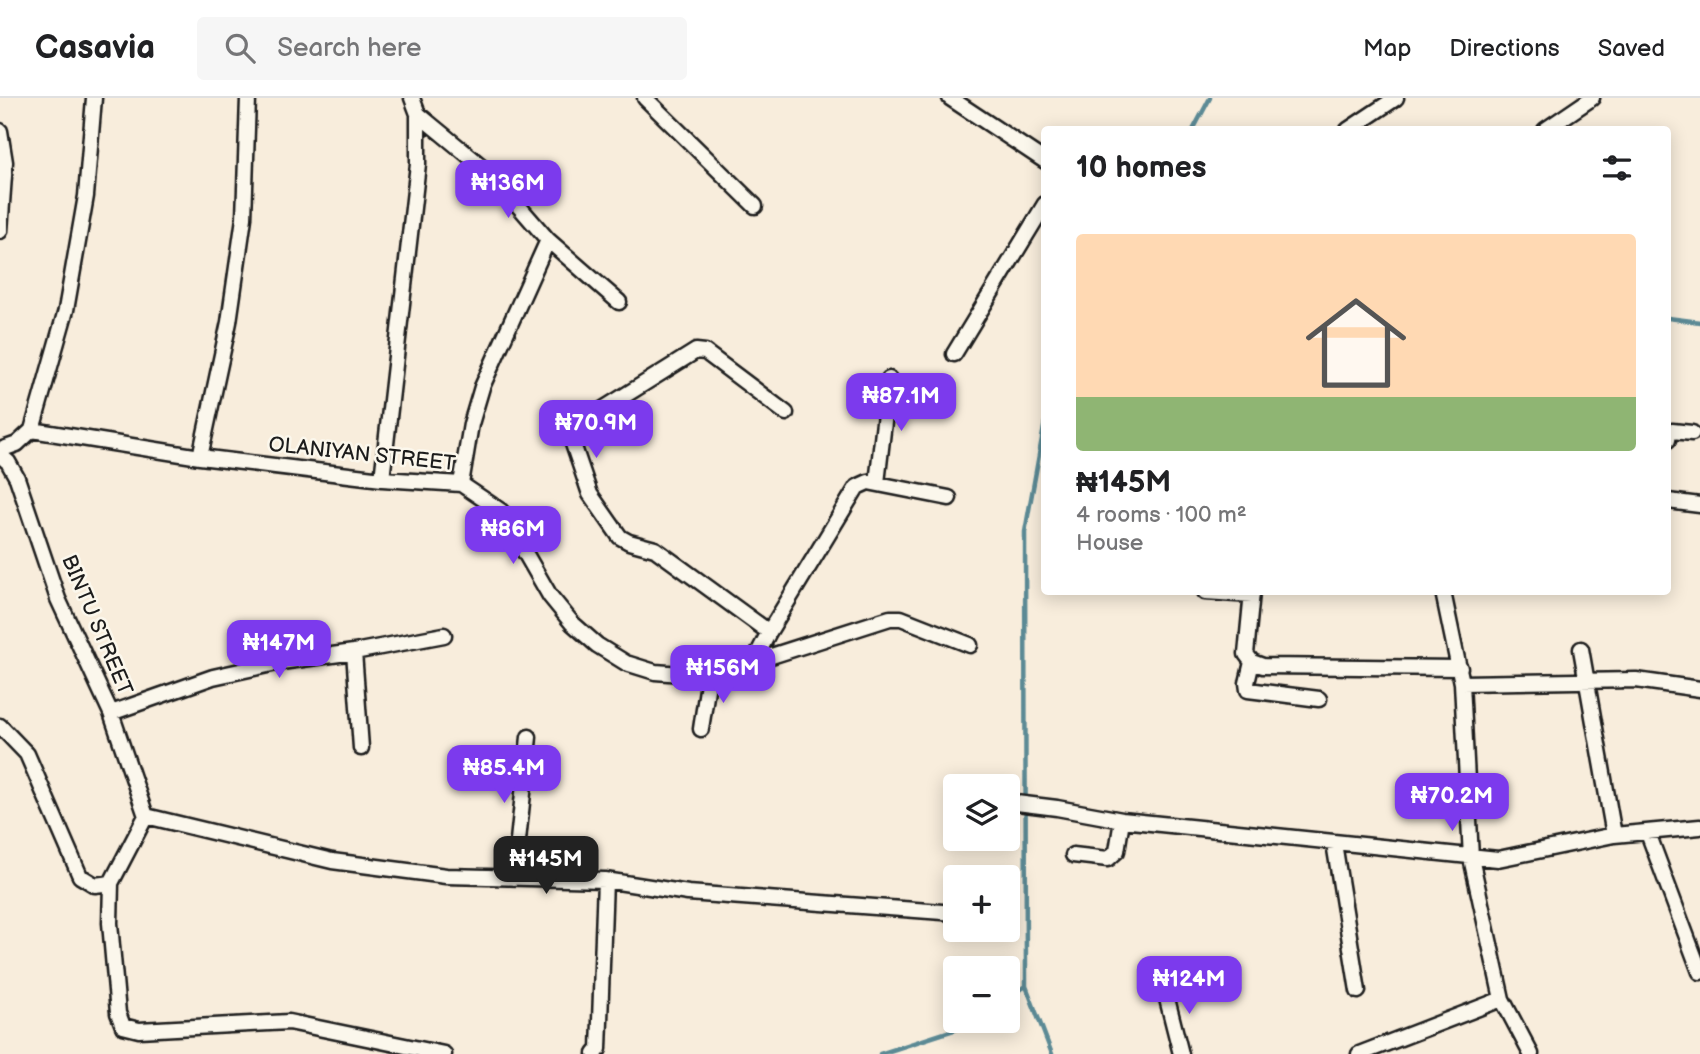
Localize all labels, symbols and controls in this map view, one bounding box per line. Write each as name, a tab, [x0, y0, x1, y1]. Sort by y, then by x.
search box	[197, 17, 687, 80]
text: Casavia	[35, 28, 155, 68]
icon: search	[221, 29, 259, 67]
text: Search here	[277, 33, 421, 64]
text: Map	[1363, 34, 1411, 63]
text: Directions	[1449, 34, 1560, 63]
text: Saved	[1598, 34, 1665, 63]
icon: filters	[1598, 149, 1636, 187]
text: 10 homes	[1076, 150, 1207, 186]
pin: ₦136M	[459, 160, 557, 220]
text: ₦136M	[471, 169, 545, 197]
icon: home	[1293, 280, 1419, 406]
pin: ₦87.1M	[844, 374, 958, 433]
text: ₦87.1M	[862, 382, 940, 410]
pin: ₦70.9M	[539, 400, 653, 460]
text: ₦70.9M	[555, 409, 637, 437]
street label: OLANIYAN STREET	[267, 432, 457, 476]
text: ₦145M	[1076, 465, 1171, 501]
text: 4 rooms · 100 m²	[1076, 501, 1247, 529]
pin: ₦86M	[472, 506, 554, 566]
text: ₦86M	[481, 515, 545, 543]
text: House	[1076, 529, 1143, 557]
street label: BINTU STREET	[56, 551, 138, 699]
pin: ₦147M	[230, 620, 328, 680]
text: ₦147M	[243, 629, 315, 657]
pin: ₦156M	[674, 646, 772, 705]
text: ₦156M	[686, 654, 760, 682]
pin: ₦85.4M	[447, 746, 561, 805]
text: ₦85.4M	[463, 754, 545, 782]
map controls	[943, 774, 1020, 1033]
button: layers	[943, 774, 1020, 851]
pin: ₦70.2M	[1395, 774, 1509, 833]
text: ₦70.2M	[1411, 782, 1493, 810]
pin: ₦145M	[497, 836, 595, 896]
text: ₦145M	[510, 845, 582, 873]
button: +	[943, 865, 1020, 942]
button: −	[943, 956, 1020, 1033]
pin: ₦124M	[1140, 956, 1238, 1016]
text: ₦124M	[1153, 965, 1225, 993]

